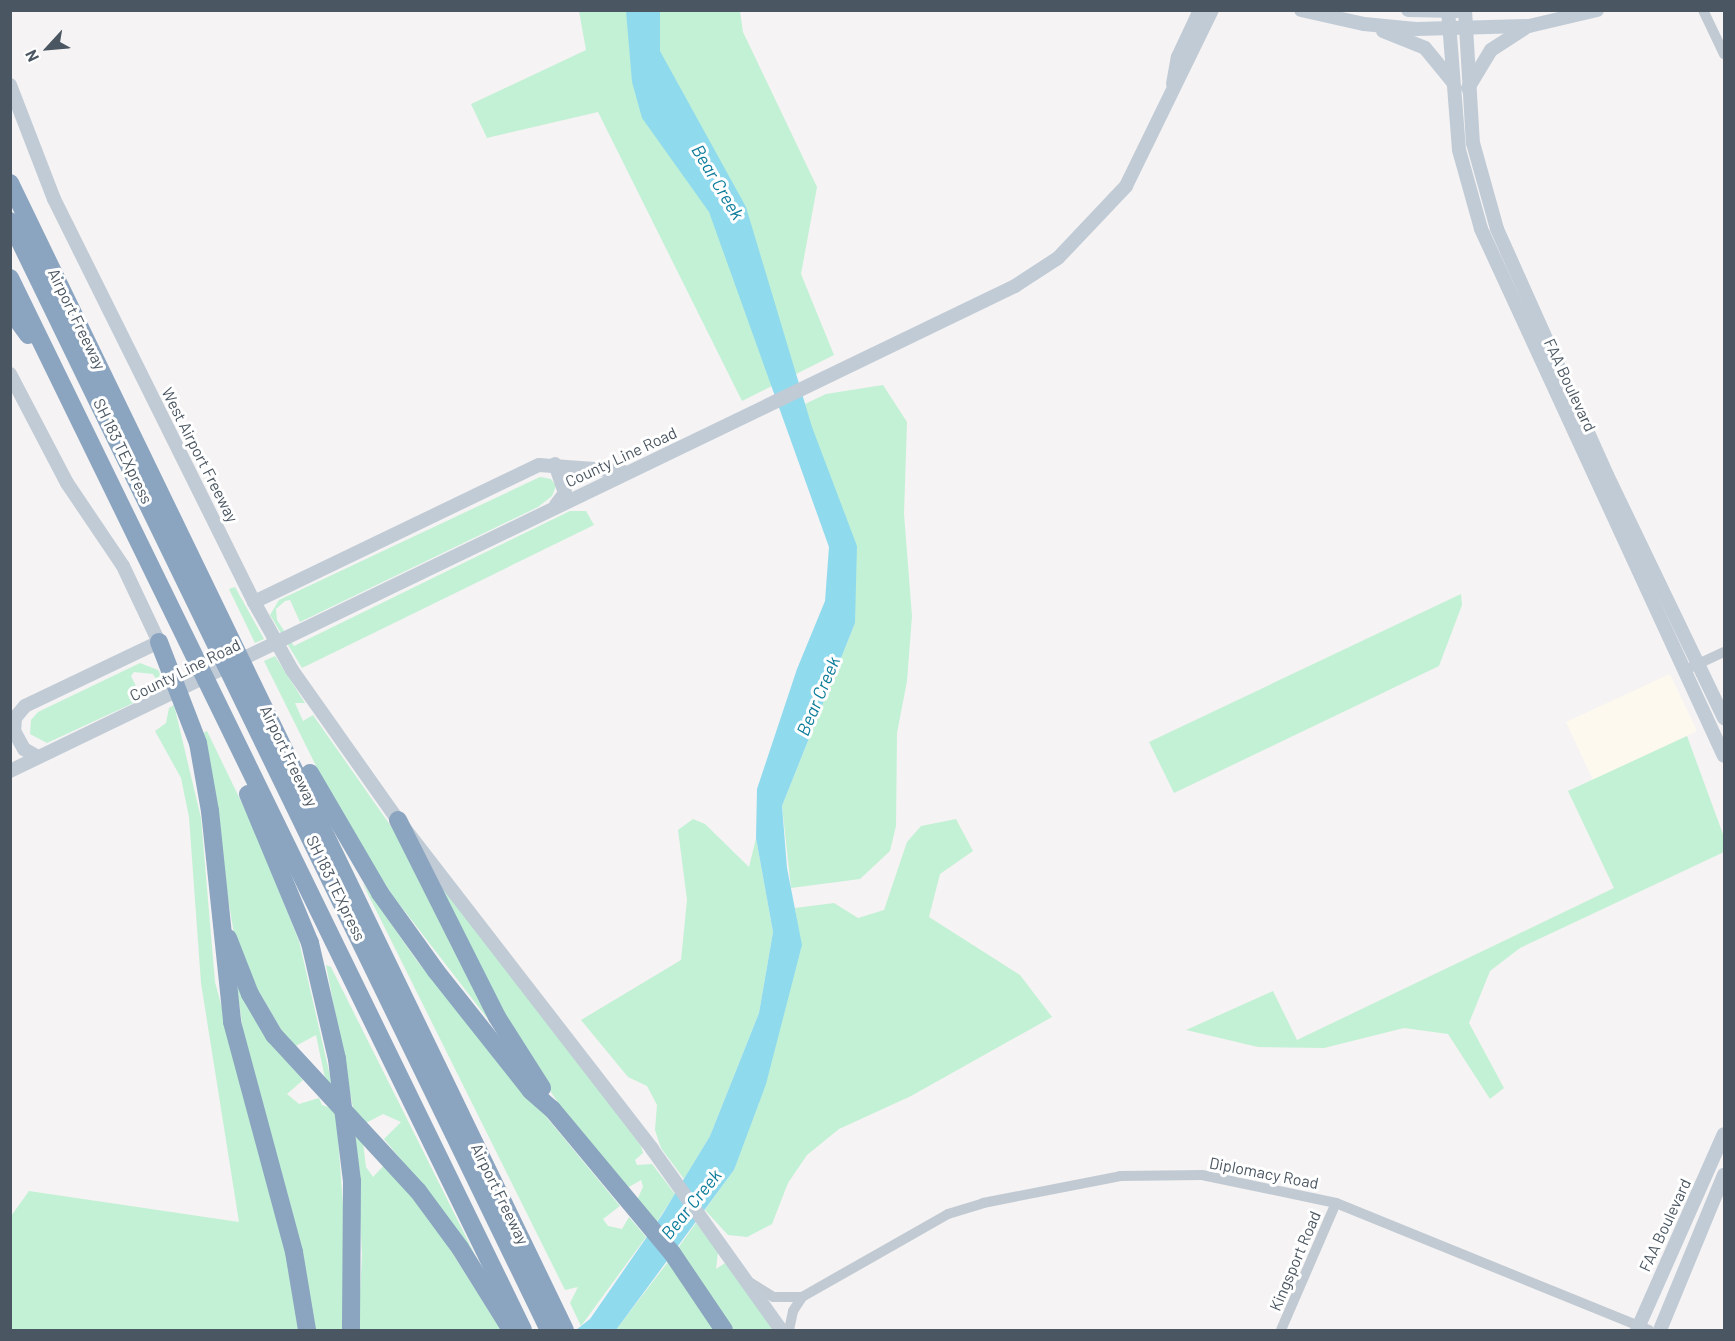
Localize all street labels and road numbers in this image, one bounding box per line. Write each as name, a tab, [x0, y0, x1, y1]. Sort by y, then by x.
street label: Airport Freeway	[44, 265, 110, 373]
street label: FAA Boulevard	[1540, 335, 1600, 435]
street label: West Airport Freeway	[158, 384, 242, 526]
street label: SH 183 TEXpress	[89, 395, 157, 507]
street label: County Line Road	[562, 423, 680, 491]
street label: County Line Road	[127, 635, 243, 705]
street label: Airport Freeway	[256, 702, 322, 810]
street label: SH 183 TEXpress	[302, 832, 370, 944]
street label: Airport Freeway	[467, 1140, 533, 1248]
street label: Diplomacy Road	[1208, 1153, 1320, 1193]
street label: FAA Boulevard	[1635, 1175, 1695, 1275]
street label: Kingsport Road	[1265, 1208, 1325, 1314]

